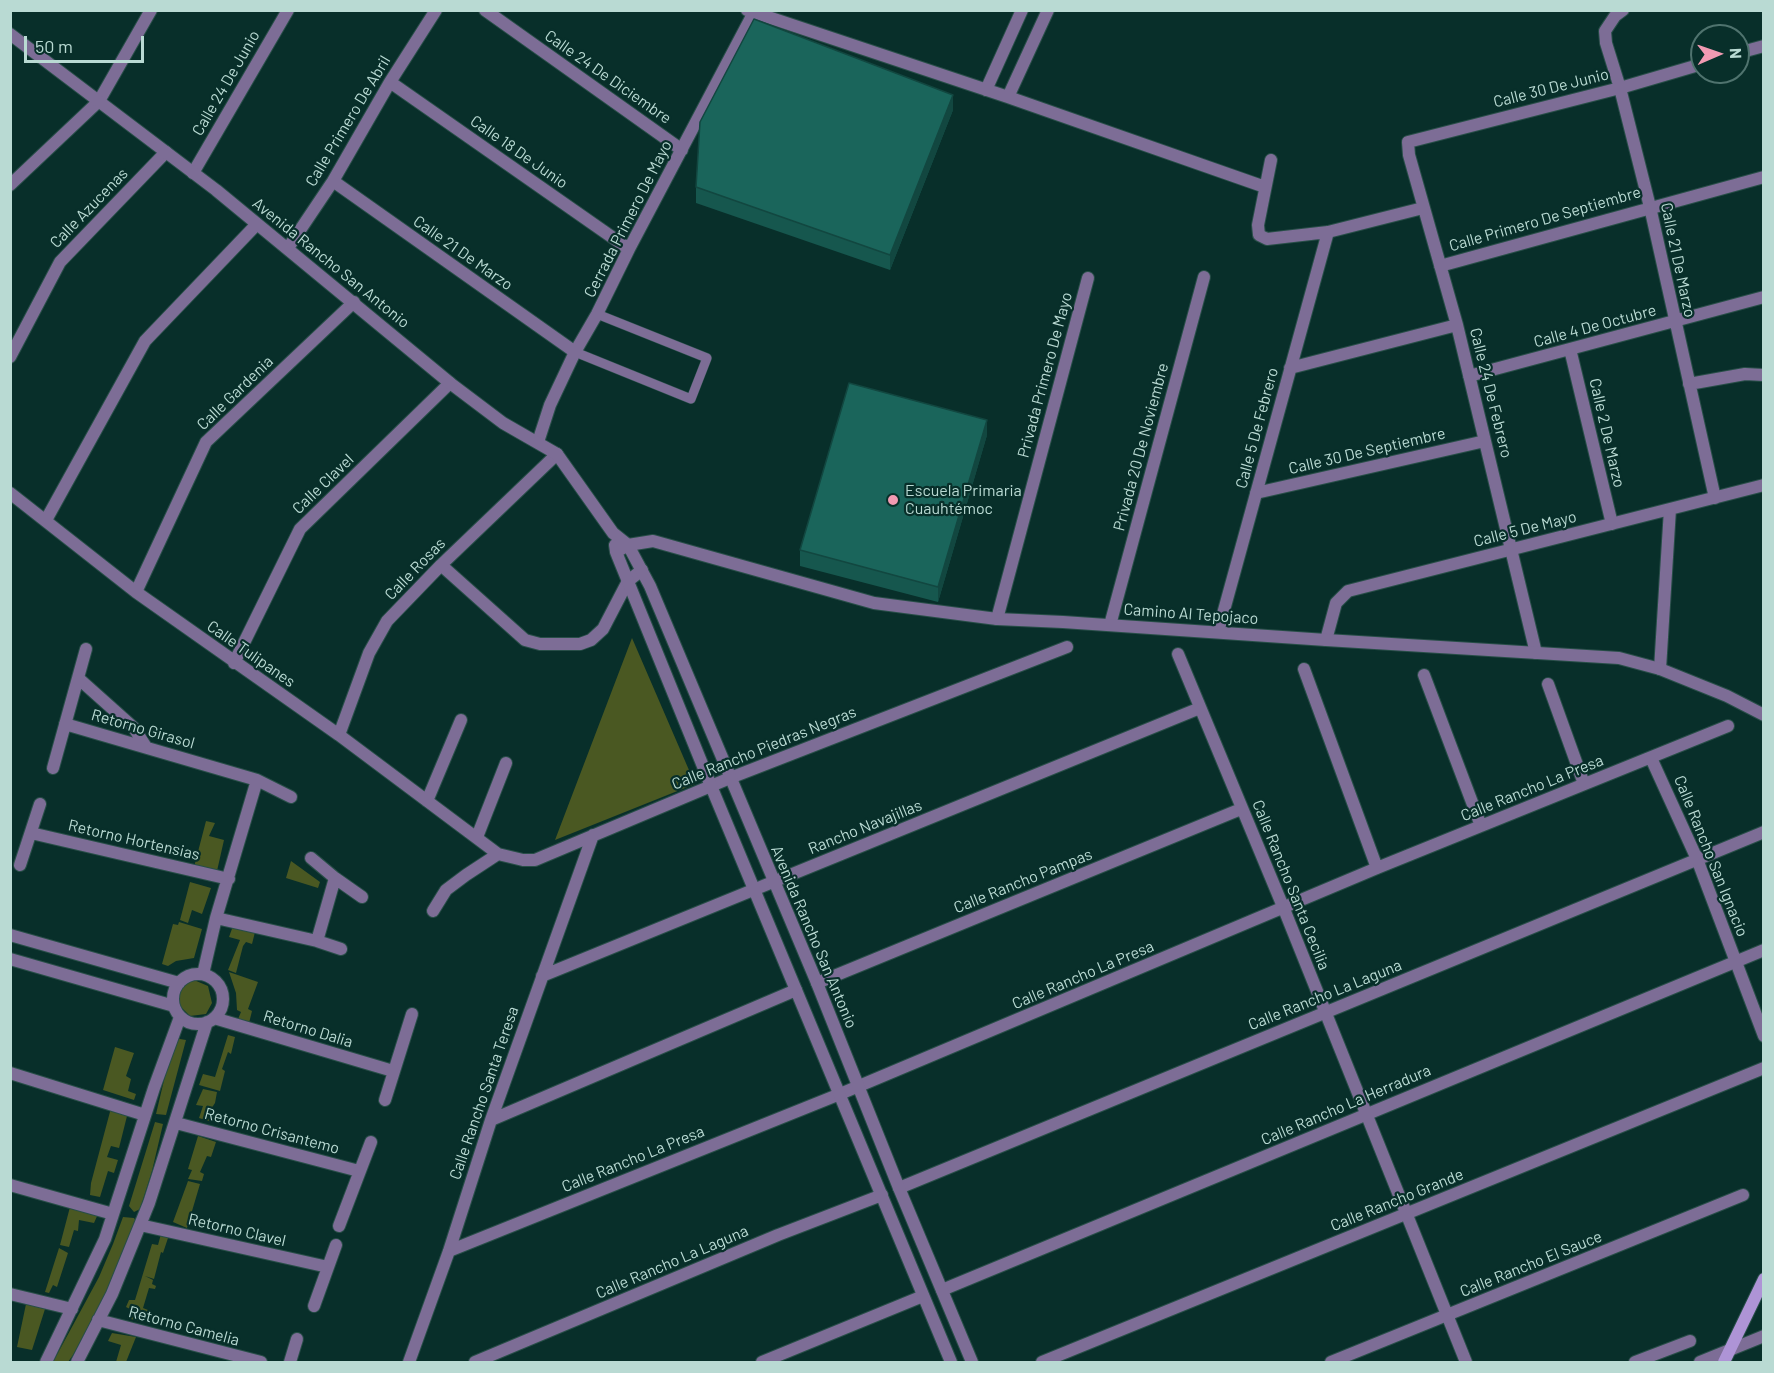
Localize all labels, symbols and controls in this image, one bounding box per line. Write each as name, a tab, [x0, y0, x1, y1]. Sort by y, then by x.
scale bar	[27, 24, 147, 62]
north arrow	[1690, 24, 1750, 84]
street label: Calle 24 De Diciembre	[541, 26, 675, 128]
street label: Calle 24 De Junio	[188, 27, 264, 139]
text: 50 m	[35, 35, 73, 57]
text: N	[1727, 48, 1746, 59]
street label: Calle Primero De Abril	[301, 52, 395, 190]
street label: Calle 30 De Junio	[1491, 64, 1611, 112]
street label: Calle 18 De Junio	[466, 111, 572, 193]
street label: Cerrada Primero De Mayo	[580, 137, 676, 301]
street label: Calle Azucenas	[46, 164, 132, 252]
street label: Calle Primero De Septiembre	[1447, 182, 1643, 256]
street label: Avenida Rancho San Antonio	[249, 194, 413, 332]
street label: Calle 21 De Marzo	[1656, 201, 1700, 319]
street label: Calle 21 De Marzo	[410, 212, 516, 294]
street label: Privada Primero De Mayo	[1014, 290, 1076, 460]
street label: Calle 4 De Octubre	[1532, 300, 1658, 352]
street label: Calle 24 De Febrero	[1466, 326, 1516, 460]
street label: Calle Gardenia	[193, 352, 277, 434]
street label: Privada 20 De Noviembre	[1109, 361, 1173, 533]
street label: Calle 5 De Febrero	[1232, 365, 1282, 491]
street label: Calle 2 De Marzo	[1585, 376, 1629, 490]
street label: Calle 30 De Septiembre	[1287, 424, 1447, 478]
street label: Calle Clavel	[288, 450, 358, 518]
place label: Escuela Primaria Cuauhtémoc	[905, 481, 1022, 519]
marker: Escuela Primaria Cuauhtémoc	[886, 493, 900, 507]
street label: Calle 5 De Mayo	[1472, 507, 1578, 551]
street label: Calle Rosas	[381, 534, 449, 604]
street label: Camino Al Tepojaco	[1123, 600, 1259, 628]
street label: Calle Tulipanes	[203, 617, 299, 691]
street label: Calle Rancho Piedras Negras	[669, 702, 859, 794]
street label: Retorno Girasol	[89, 705, 197, 753]
street label: Calle Rancho La Presa	[1458, 751, 1606, 825]
street label: Calle Rancho San Ignacio	[1670, 773, 1752, 939]
street label: Rancho Navajillas	[805, 795, 925, 859]
street label: Calle Rancho Santa Cecilia	[1248, 797, 1334, 973]
street label: Retorno Hortensias	[66, 816, 202, 864]
street label: Avenida Rancho San Antonio	[767, 843, 861, 1031]
street label: Calle Rancho Pampas	[951, 844, 1095, 918]
street label: Calle Rancho La Presa	[1009, 936, 1157, 1014]
street label: Calle Rancho La Laguna	[1245, 955, 1405, 1035]
street label: Calle Rancho Santa Teresa	[445, 1004, 523, 1182]
street label: Retorno Dalia	[261, 1006, 355, 1052]
street label: Calle Rancho La Herradura	[1258, 1060, 1434, 1150]
street label: Retorno Crisantemo	[202, 1104, 342, 1158]
street label: Calle Rancho La Presa	[559, 1122, 707, 1196]
street label: Calle Rancho Grande	[1328, 1165, 1466, 1235]
street label: Retorno Clavel	[186, 1209, 288, 1251]
street label: Calle Rancho La Laguna	[593, 1221, 751, 1303]
street label: Calle Rancho El Sauce	[1457, 1227, 1605, 1301]
street label: Retorno Camelia	[126, 1302, 242, 1350]

